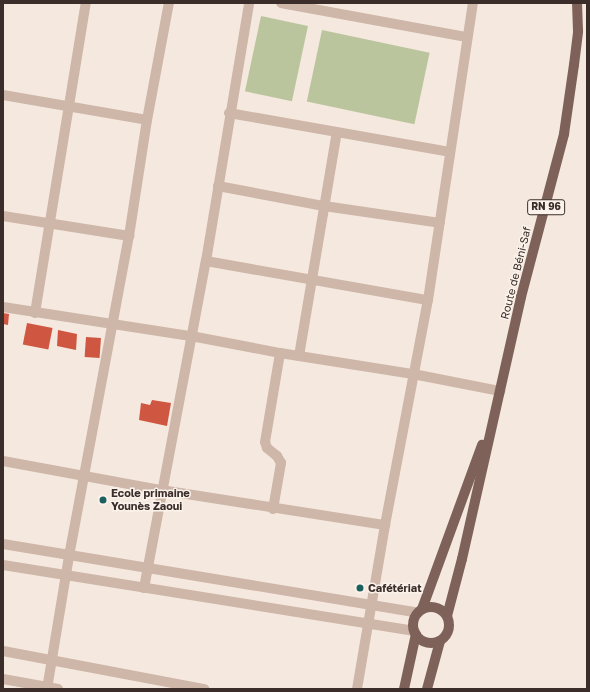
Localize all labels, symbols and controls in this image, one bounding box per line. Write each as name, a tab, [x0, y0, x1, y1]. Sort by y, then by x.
road number: RN 96	[527, 199, 565, 215]
street label: Route de Béni-Saf	[498, 225, 534, 321]
place label: Ecole primaine Younès Zaoui	[111, 487, 190, 513]
marker: Ecole primaine Younès Zaoui	[98, 495, 108, 505]
place label: Cafétériat	[368, 581, 422, 595]
marker: Cafétériat	[355, 583, 365, 593]

